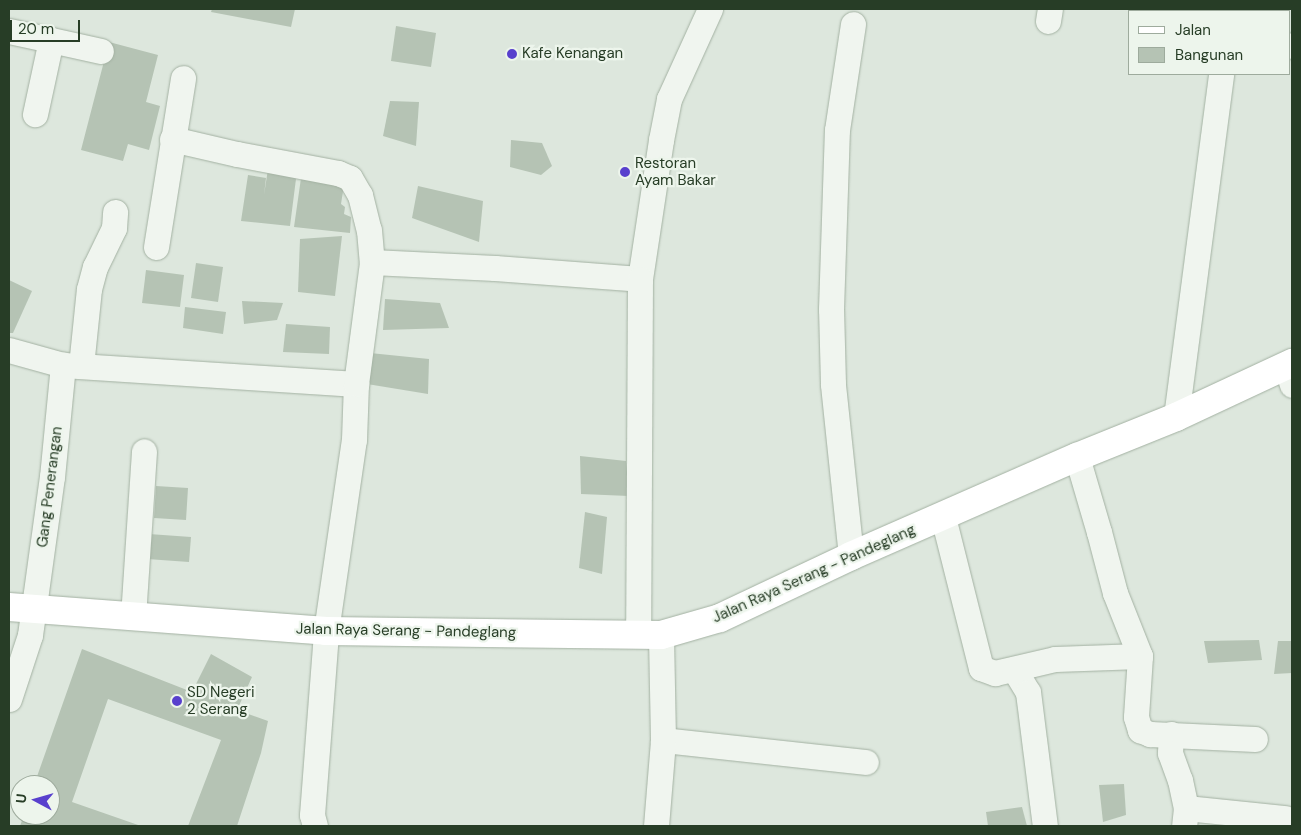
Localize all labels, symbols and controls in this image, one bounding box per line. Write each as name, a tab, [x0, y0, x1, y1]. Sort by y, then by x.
scale bar	[12, 10, 82, 42]
legend	[1128, 10, 1291, 75]
text: 20 m	[18, 19, 54, 39]
text: Jalan	[1175, 20, 1211, 40]
place label: Kafe Kenangan	[522, 45, 623, 63]
text: Bangunan	[1175, 45, 1243, 65]
marker: Kafe Kenangan	[506, 48, 518, 60]
place label: Restoran Ayam Bakar	[635, 154, 716, 189]
marker: Restoran Ayam Bakar	[619, 166, 631, 178]
street label: Gang Penerangan	[34, 425, 66, 549]
street label: Jalan Raya Serang - Pandeglang	[710, 521, 918, 627]
street label: Jalan Raya Serang - Pandeglang	[296, 620, 516, 642]
place label: SD Negeri 2 Serang	[187, 683, 255, 718]
marker: SD Negeri 2 Serang	[171, 695, 183, 707]
north arrow	[10, 775, 60, 825]
text: U	[12, 793, 31, 804]

